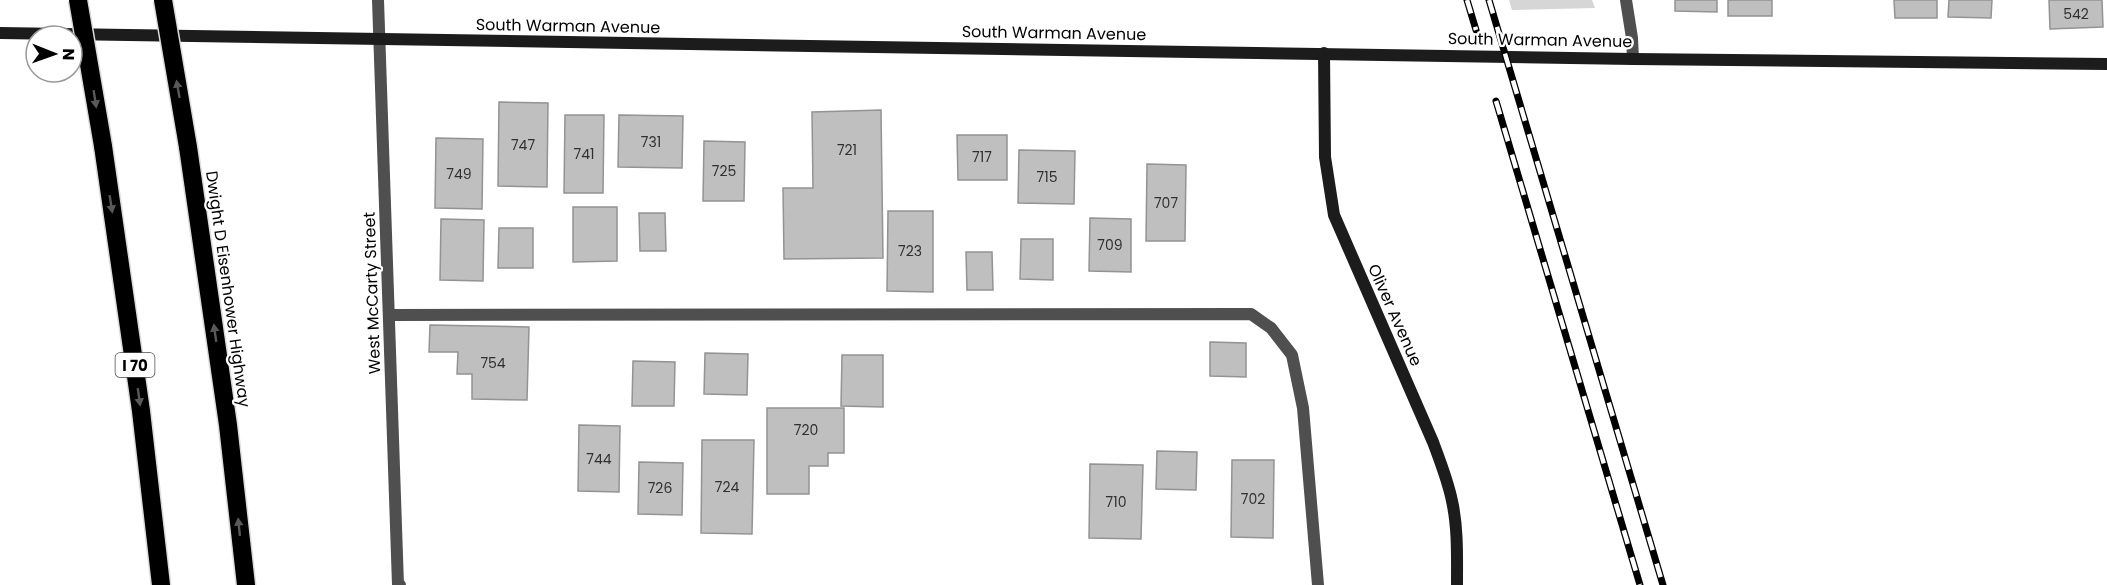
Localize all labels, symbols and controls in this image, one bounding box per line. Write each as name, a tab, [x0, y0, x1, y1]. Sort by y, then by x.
house number: 542	[2063, 4, 2089, 24]
street label: South Warman Avenue	[476, 13, 661, 39]
street label: South Warman Avenue	[962, 20, 1147, 46]
north arrow	[24, 24, 84, 84]
street label: South Warman Avenue	[1448, 27, 1633, 53]
text: N	[57, 48, 80, 60]
one-way arrow	[173, 80, 182, 99]
one-way arrow	[91, 90, 100, 109]
house number: 731	[641, 132, 661, 152]
house number: 747	[511, 135, 535, 155]
house number: 721	[837, 140, 857, 160]
house number: 741	[574, 144, 594, 164]
house number: 717	[972, 147, 992, 167]
house number: 725	[712, 161, 736, 181]
house number: 749	[446, 164, 472, 184]
house number: 715	[1037, 167, 1057, 187]
street label: Dwight D Eisenhower Highway	[200, 169, 256, 409]
house number: 707	[1154, 193, 1178, 213]
one-way arrow	[107, 194, 116, 213]
street label: West McCarty Street	[358, 211, 386, 375]
house number: 709	[1097, 235, 1123, 255]
house number: 723	[898, 241, 922, 261]
street label: Oliver Avenue	[1362, 260, 1428, 370]
one-way arrow	[211, 324, 220, 343]
road number: I 70	[116, 353, 154, 377]
house number: 754	[480, 353, 506, 373]
one-way arrow	[134, 387, 144, 406]
house number: 720	[794, 420, 818, 440]
house number: 744	[586, 449, 612, 469]
house number: 724	[715, 477, 739, 497]
house number: 726	[648, 478, 672, 498]
house number: 702	[1241, 489, 1265, 509]
house number: 710	[1106, 492, 1126, 512]
one-way arrow	[235, 517, 244, 536]

